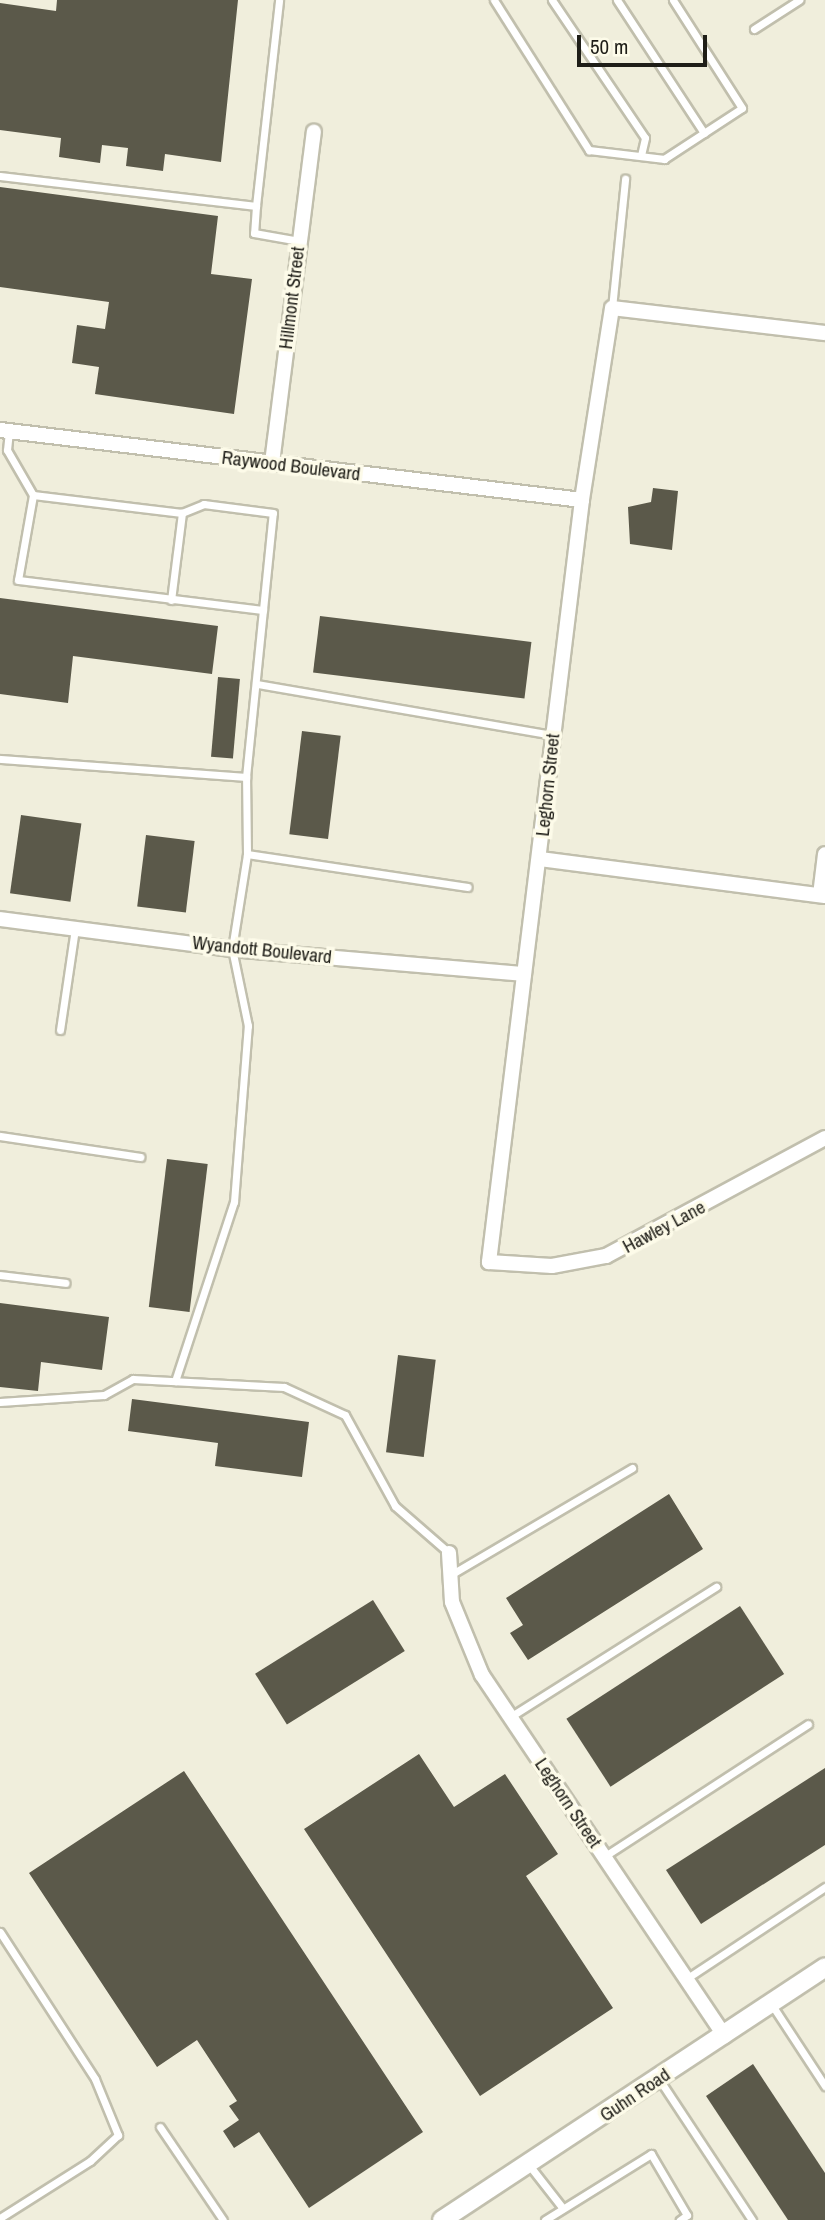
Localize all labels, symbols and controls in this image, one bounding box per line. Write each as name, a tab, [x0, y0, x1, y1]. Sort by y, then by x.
scale bar	[580, 21, 710, 65]
text: 50 m	[590, 32, 628, 61]
street label: Hillmont Street	[274, 245, 310, 351]
street label: Raywood Boulevard	[220, 446, 362, 486]
street label: Leghorn Street	[531, 733, 565, 837]
street label: Wyandott Boulevard	[191, 931, 333, 969]
street label: Hawley Lane	[619, 1196, 709, 1258]
street label: Leghorn Street	[530, 1754, 606, 1852]
street label: Guhn Road	[596, 2063, 674, 2127]

